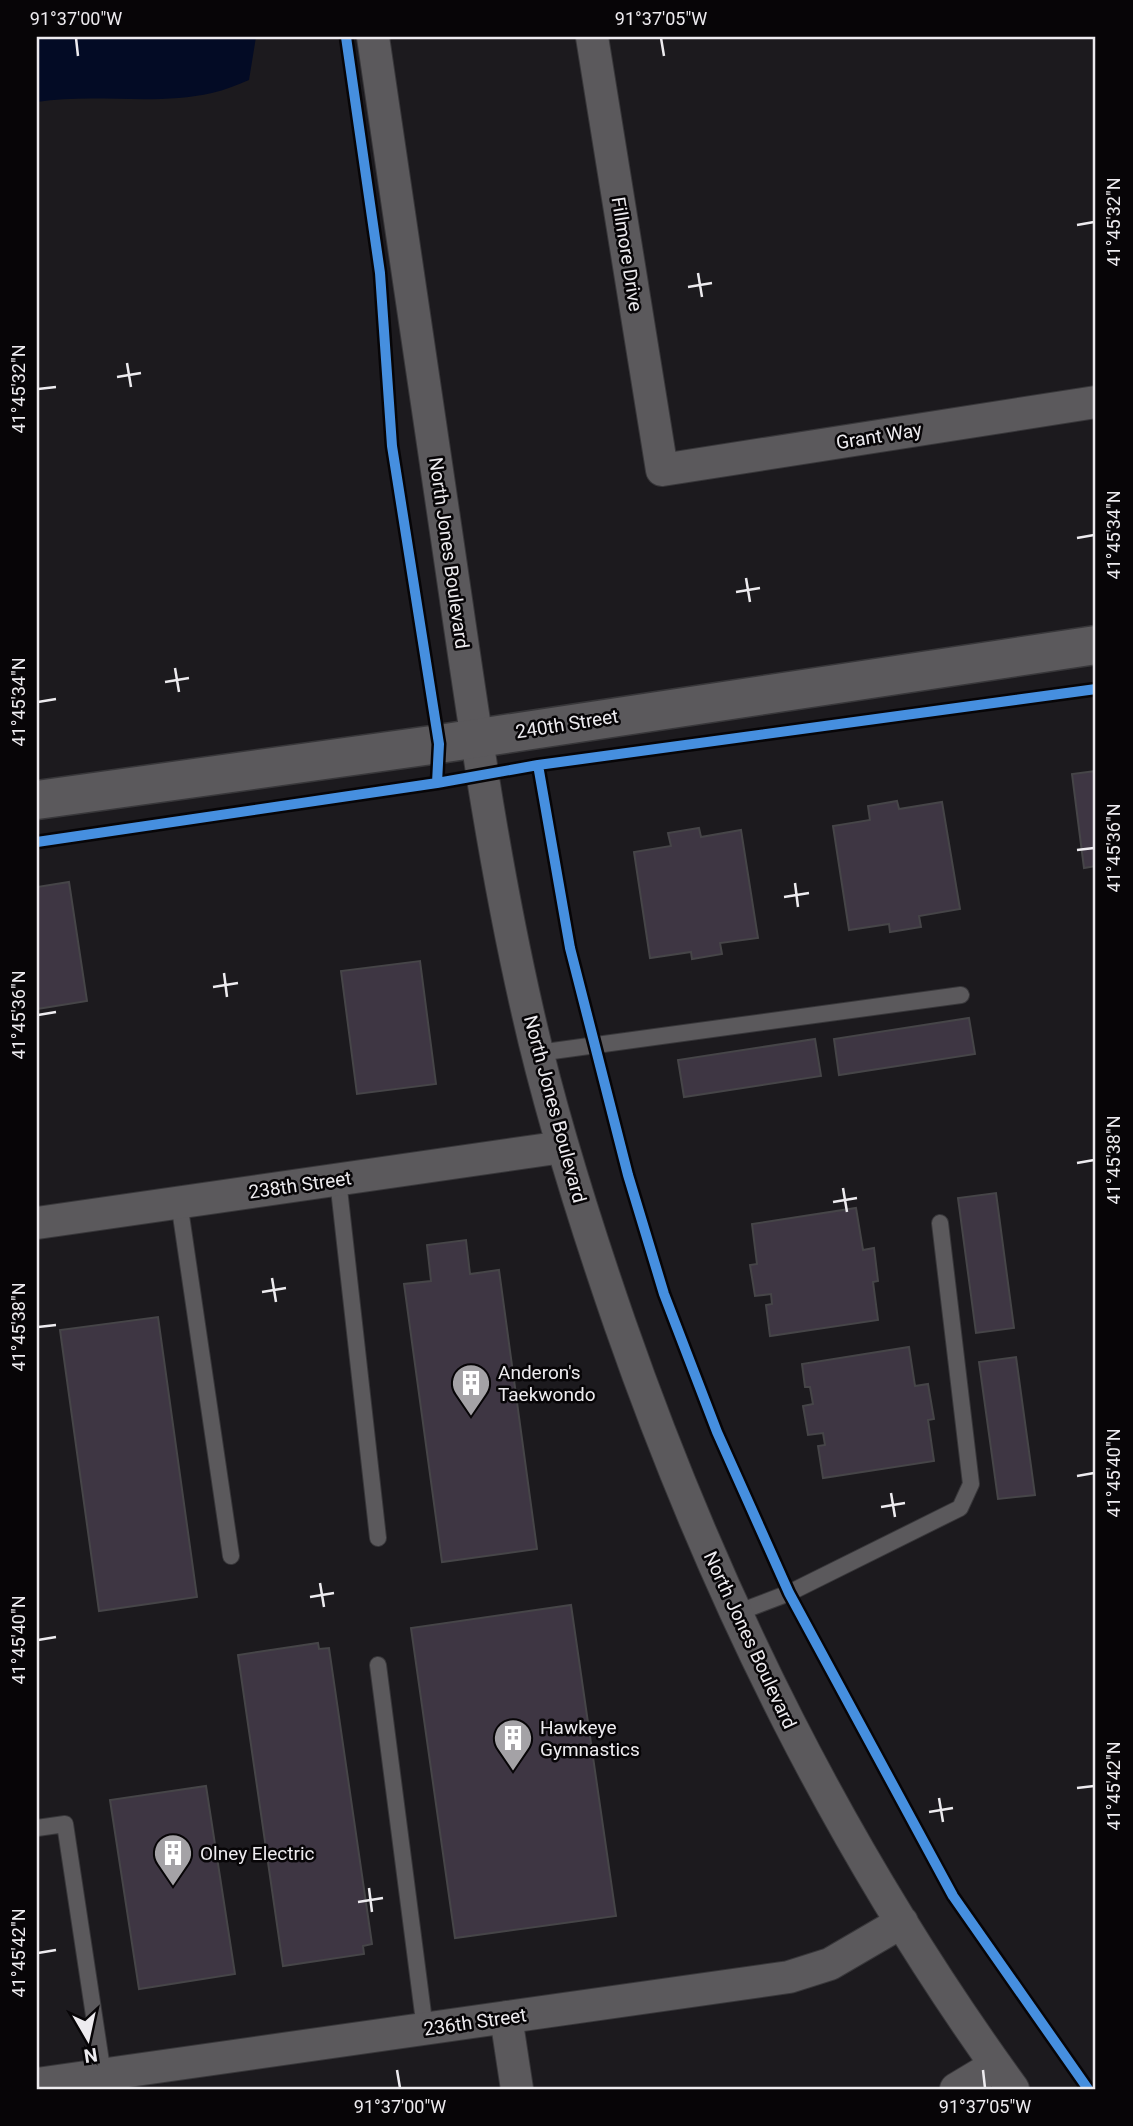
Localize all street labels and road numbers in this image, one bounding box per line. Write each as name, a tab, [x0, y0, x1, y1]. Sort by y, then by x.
street label: Fillmore Drive	[607, 195, 647, 313]
street label: Grant Way	[834, 418, 924, 454]
street label: North Jones Boulevard	[424, 456, 474, 650]
street label: 240th Street	[514, 705, 620, 743]
street label: North Jones Boulevard	[519, 1013, 591, 1205]
street label: 238th Street	[247, 1166, 353, 1204]
street label: North Jones Boulevard	[699, 1548, 801, 1732]
street label: 236th Street	[422, 2003, 528, 2041]

